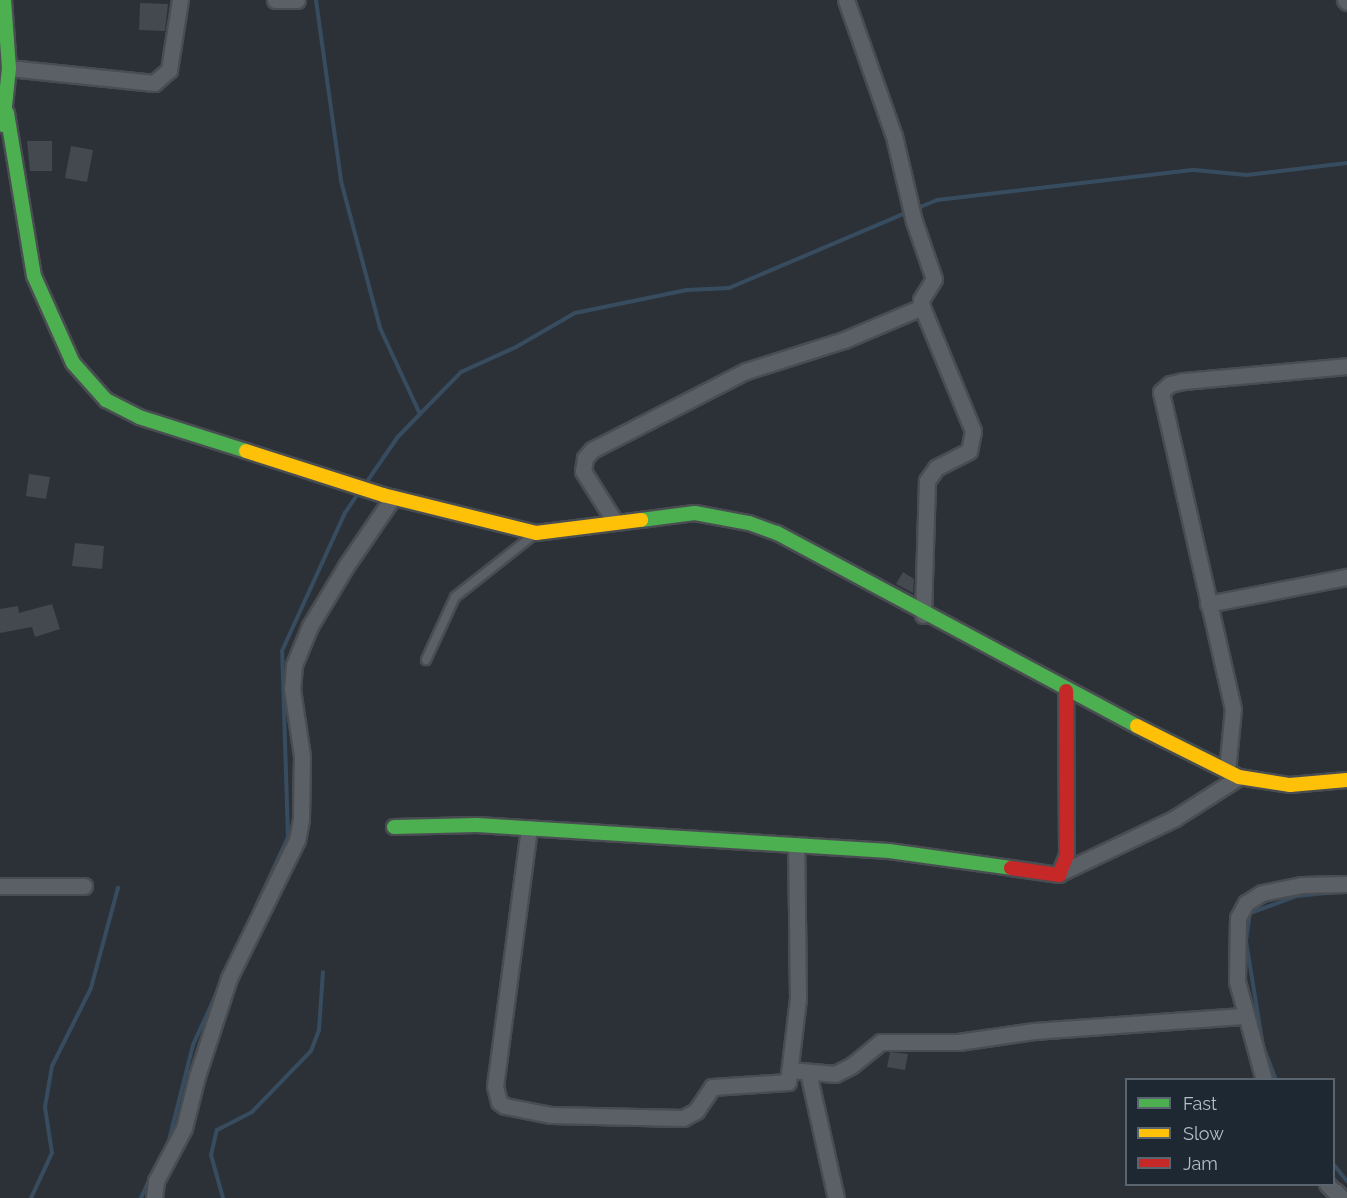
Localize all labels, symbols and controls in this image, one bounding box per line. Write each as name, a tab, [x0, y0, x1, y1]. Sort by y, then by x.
legend	[1125, 1078, 1335, 1186]
text: Fast	[1183, 1093, 1217, 1114]
text: Slow	[1183, 1123, 1224, 1144]
text: Jam	[1183, 1153, 1218, 1174]

